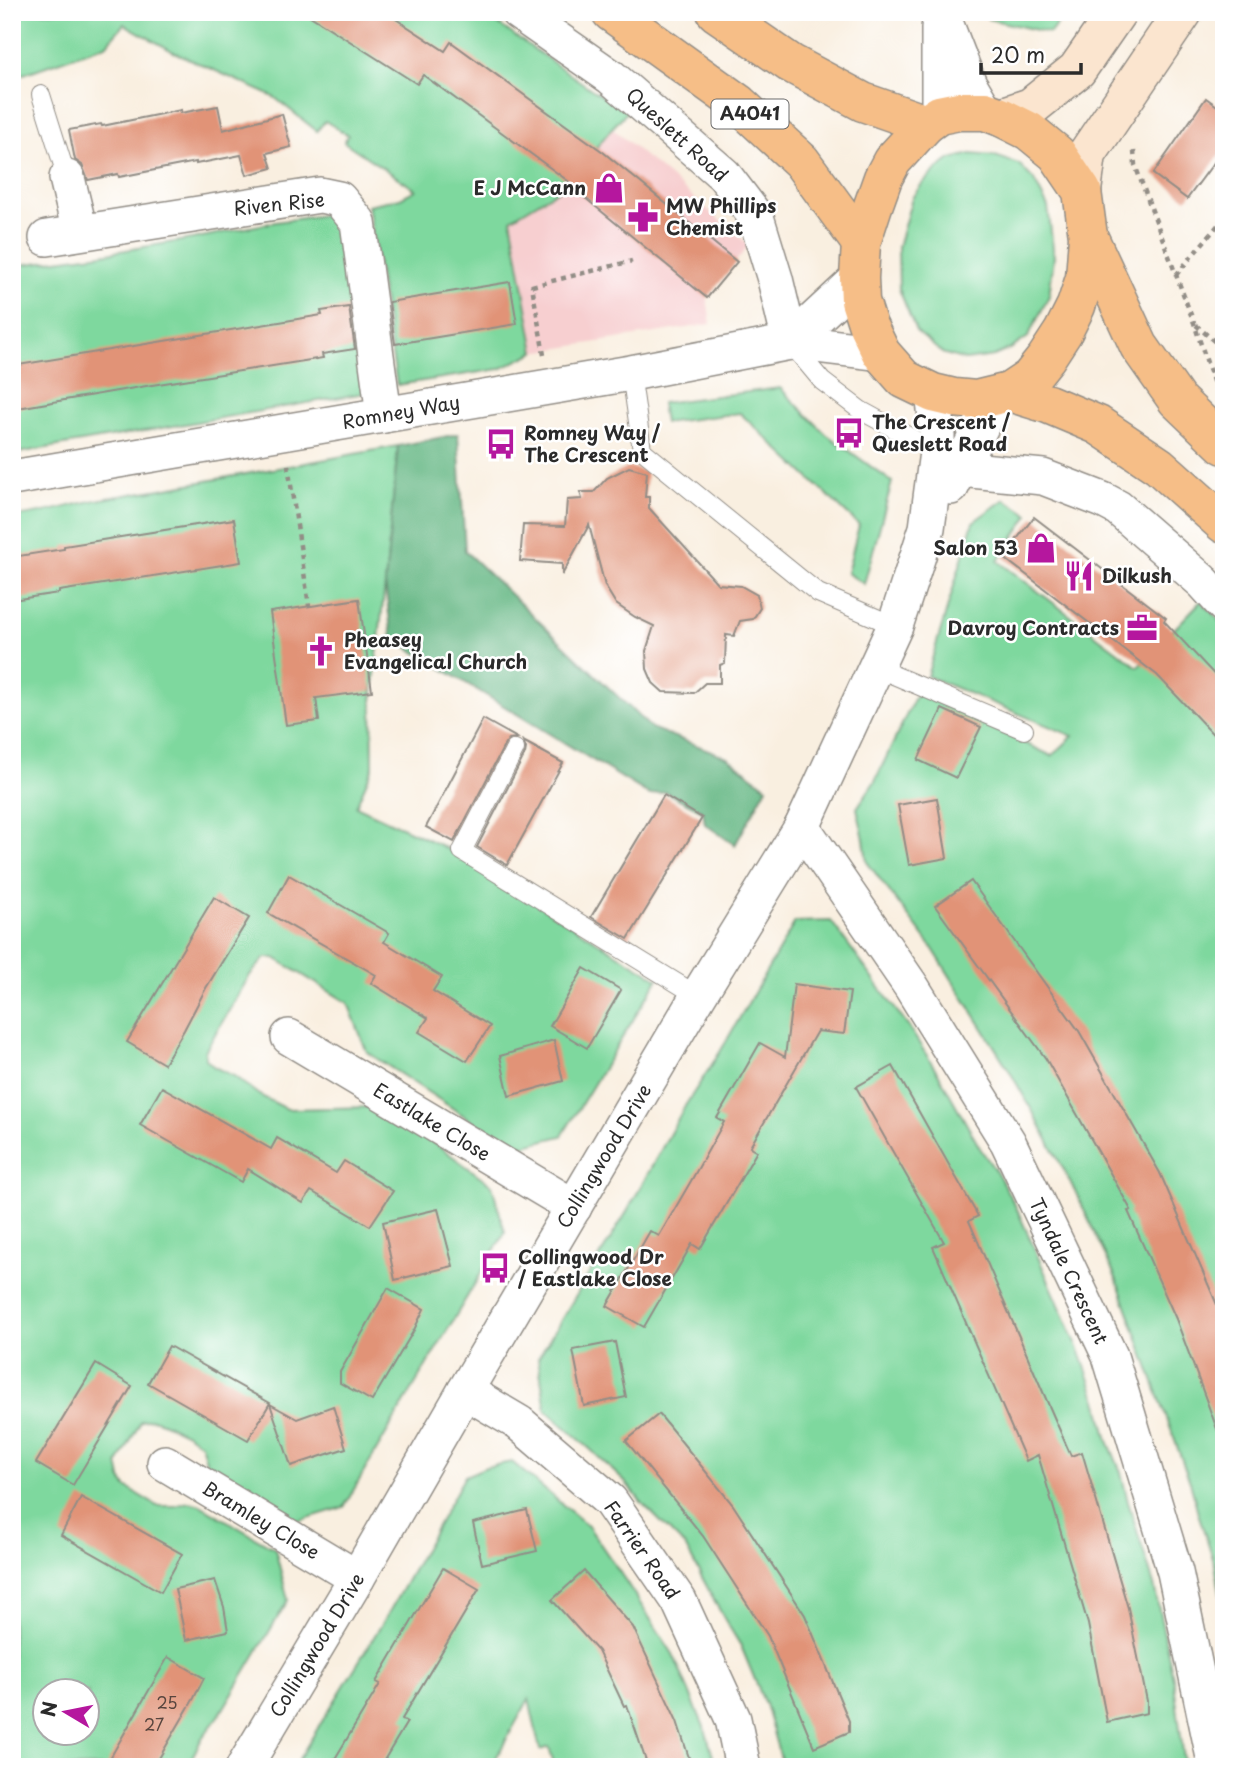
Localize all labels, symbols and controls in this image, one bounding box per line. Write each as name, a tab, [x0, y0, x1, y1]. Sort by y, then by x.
scale bar	[981, 32, 1080, 76]
text: 20 m	[991, 38, 1045, 70]
street label: Queslett Road	[620, 81, 735, 188]
road number: A4041	[712, 100, 788, 128]
shop icon: E J McCann	[592, 171, 626, 205]
place label: E J McCann	[474, 173, 586, 201]
street label: Riven Rise	[232, 184, 326, 222]
place label: MW Phillips Chemist	[666, 191, 776, 241]
pharmacy icon: MW Phillips Chemist	[626, 200, 660, 234]
street label: Romney Way	[340, 387, 462, 435]
place label: The Crescent / Queslett Road	[872, 407, 1011, 457]
bus stop icon: The Crescent / Queslett Road	[832, 416, 866, 450]
place label: Romney Way / The Crescent	[524, 418, 661, 468]
bus stop icon: Romney Way / The Crescent	[484, 427, 518, 461]
shop icon: Salon 53	[1024, 531, 1058, 565]
place label: Salon 53	[933, 533, 1018, 561]
restaurant icon: Dilkush	[1062, 559, 1096, 593]
place label: Dilkush	[1102, 561, 1172, 589]
office icon: Davroy Contracts	[1125, 611, 1159, 645]
place label: Davroy Contracts	[947, 613, 1119, 641]
place label: Pheasey Evangelical Church	[344, 625, 527, 675]
church icon: Pheasey Evangelical Church	[304, 634, 338, 668]
street label: Eastlake Close	[369, 1075, 496, 1167]
street label: Collingwood Drive	[549, 1078, 657, 1233]
street label: Tyndale Crescent	[1024, 1193, 1116, 1349]
place label: Collingwood Dr / Eastlake Close	[517, 1242, 672, 1292]
bus stop icon: Collingwood Dr / Eastlake Close	[478, 1251, 512, 1285]
street label: Bramley Close	[198, 1473, 326, 1565]
street label: Farrier Road	[598, 1494, 687, 1605]
street label: Collingwood Drive	[262, 1567, 370, 1722]
north arrow	[32, 1678, 102, 1748]
house number: 25	[156, 1690, 178, 1714]
text: N	[33, 1699, 63, 1719]
house number: 27	[144, 1712, 164, 1736]

